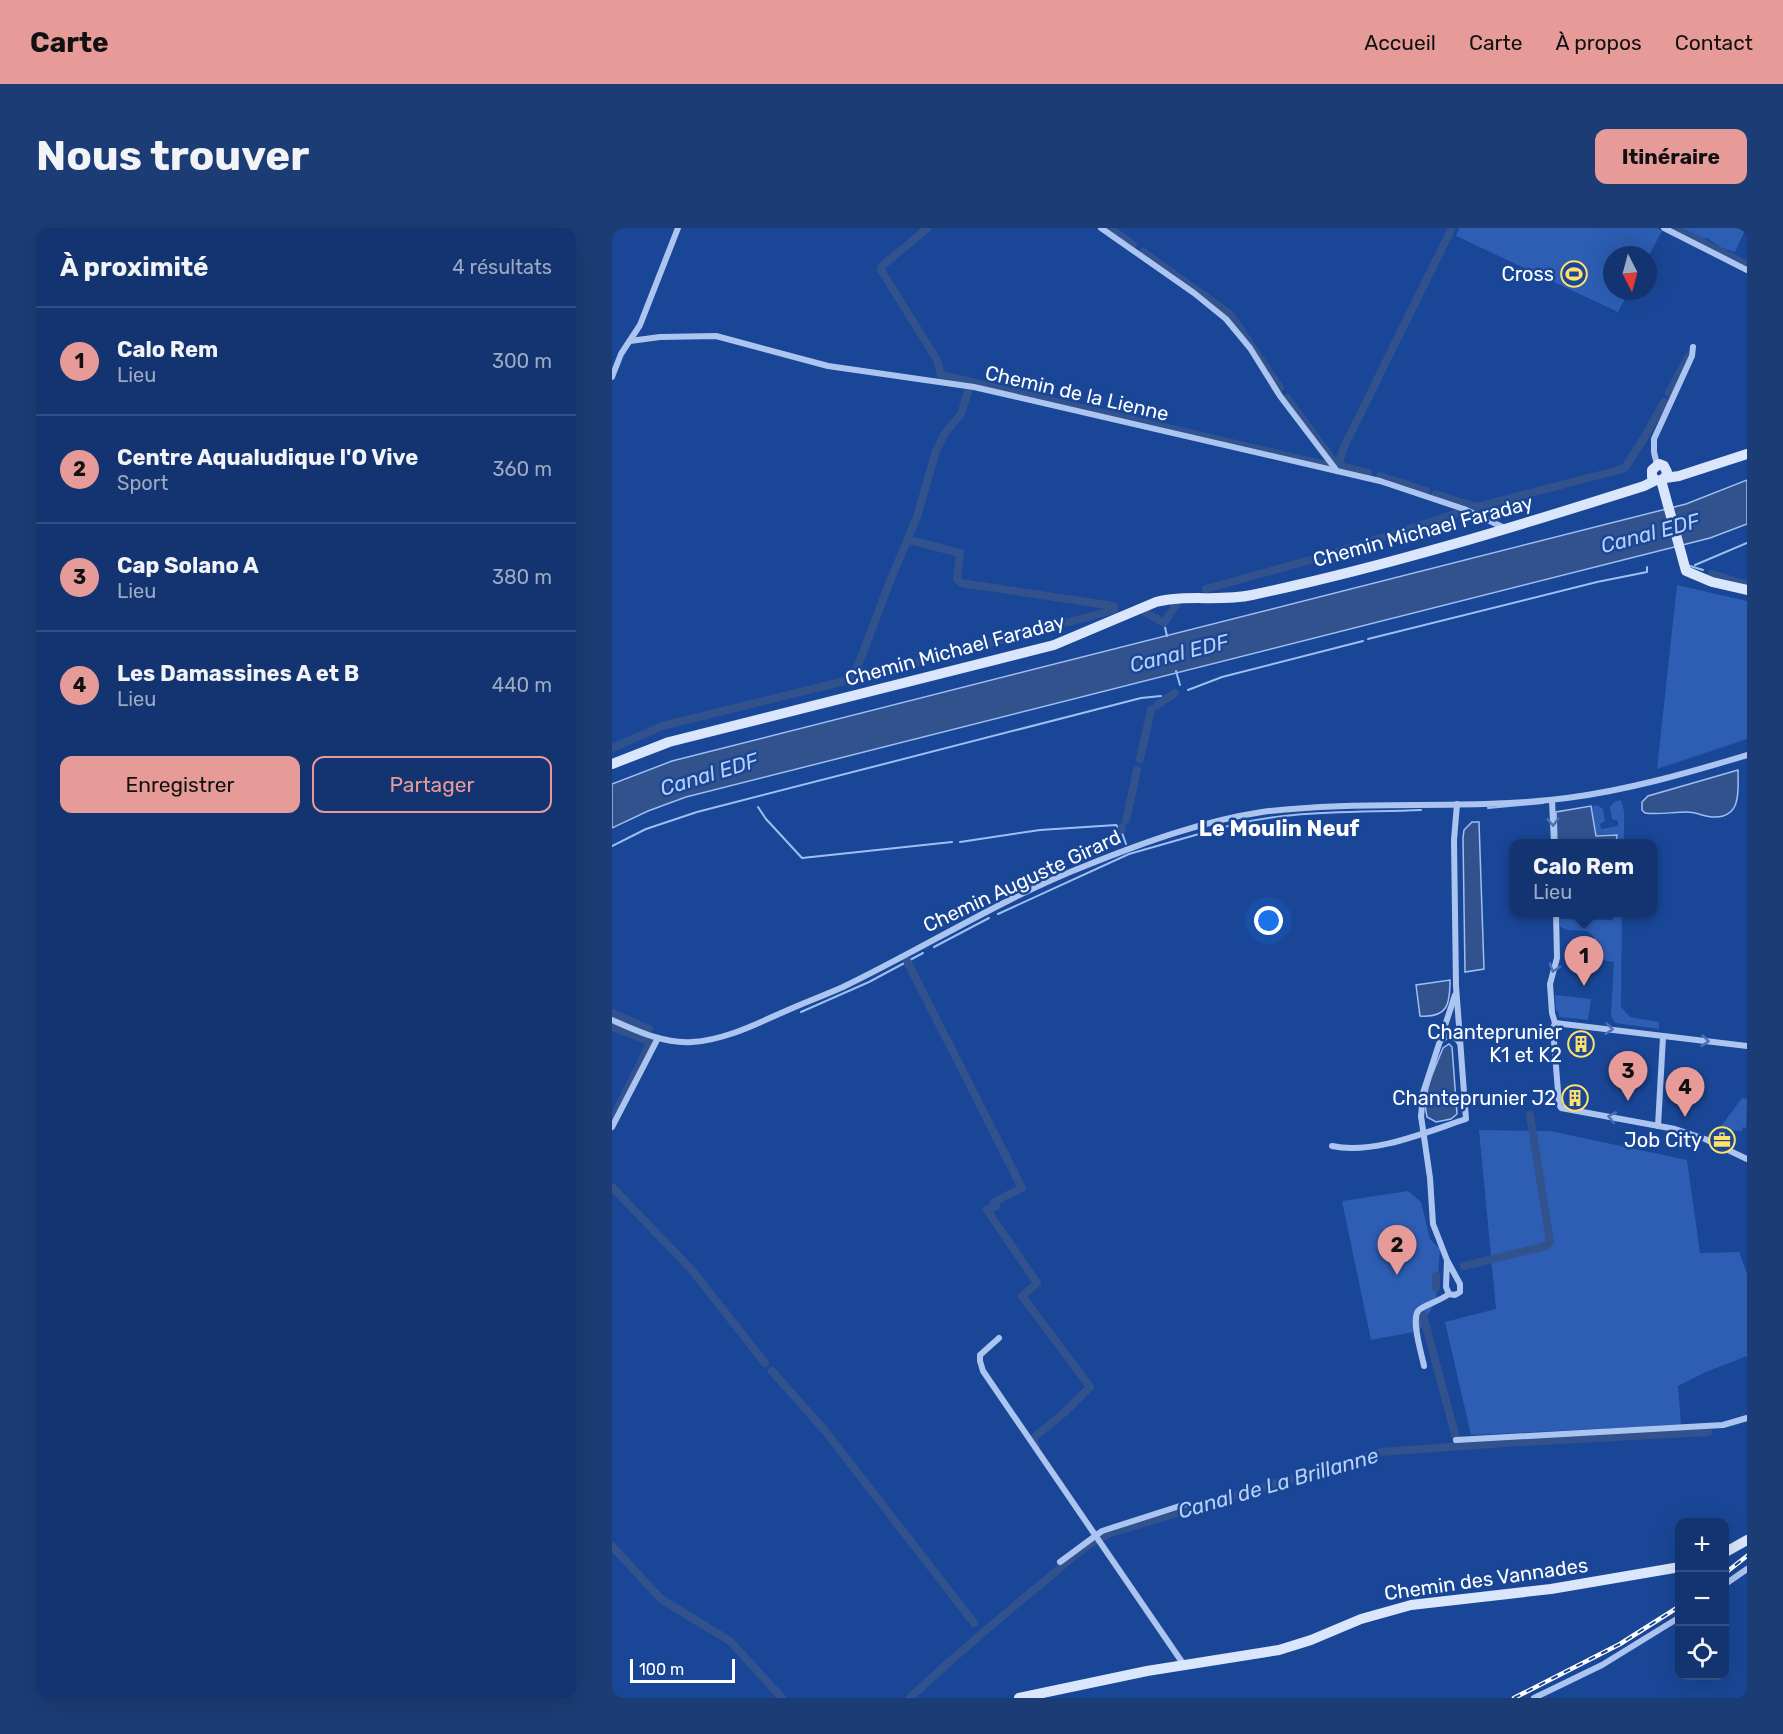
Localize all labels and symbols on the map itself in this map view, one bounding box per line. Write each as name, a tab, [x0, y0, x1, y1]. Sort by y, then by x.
north arrow	[1603, 246, 1657, 300]
sports icon: Cross	[1559, 259, 1589, 289]
place label: Cross	[1501, 262, 1554, 286]
street label: Chemin de la Lienne	[983, 360, 1171, 426]
street label: Chemin Michael Faraday	[1310, 490, 1536, 572]
water label: Canal EDF	[1598, 507, 1704, 558]
street label: Chemin Michael Faraday	[842, 609, 1068, 691]
water label: Canal EDF	[1127, 628, 1233, 677]
water label: Canal EDF	[657, 747, 763, 801]
district label: Le Moulin Neuf	[1199, 815, 1360, 842]
one-way arrow	[1546, 817, 1559, 826]
street label: Chemin Auguste Girard	[919, 825, 1125, 937]
your location	[1254, 906, 1283, 935]
pin: 1	[1564, 936, 1604, 986]
one-way arrow	[1549, 962, 1561, 973]
place label: Chanteprunier K1 et K2	[1427, 1020, 1562, 1067]
one-way arrow	[1604, 1023, 1614, 1035]
building icon: Chanteprunier K1 et K2	[1566, 1029, 1596, 1059]
one-way arrow	[1700, 1034, 1710, 1047]
pin: 3	[1608, 1052, 1648, 1101]
pin: 4	[1666, 1068, 1704, 1117]
building icon: Chanteprunier J2	[1560, 1083, 1590, 1113]
place label: Chanteprunier J2	[1392, 1086, 1556, 1110]
one-way arrow	[1607, 1111, 1617, 1124]
office icon: Job City	[1707, 1125, 1737, 1155]
place label: Job City	[1624, 1128, 1702, 1152]
pin: 2	[1378, 1226, 1416, 1275]
water label: Canal de La Brillanne	[1175, 1442, 1381, 1524]
street label: Chemin des Vannades	[1383, 1553, 1589, 1605]
scale bar	[630, 1656, 735, 1684]

